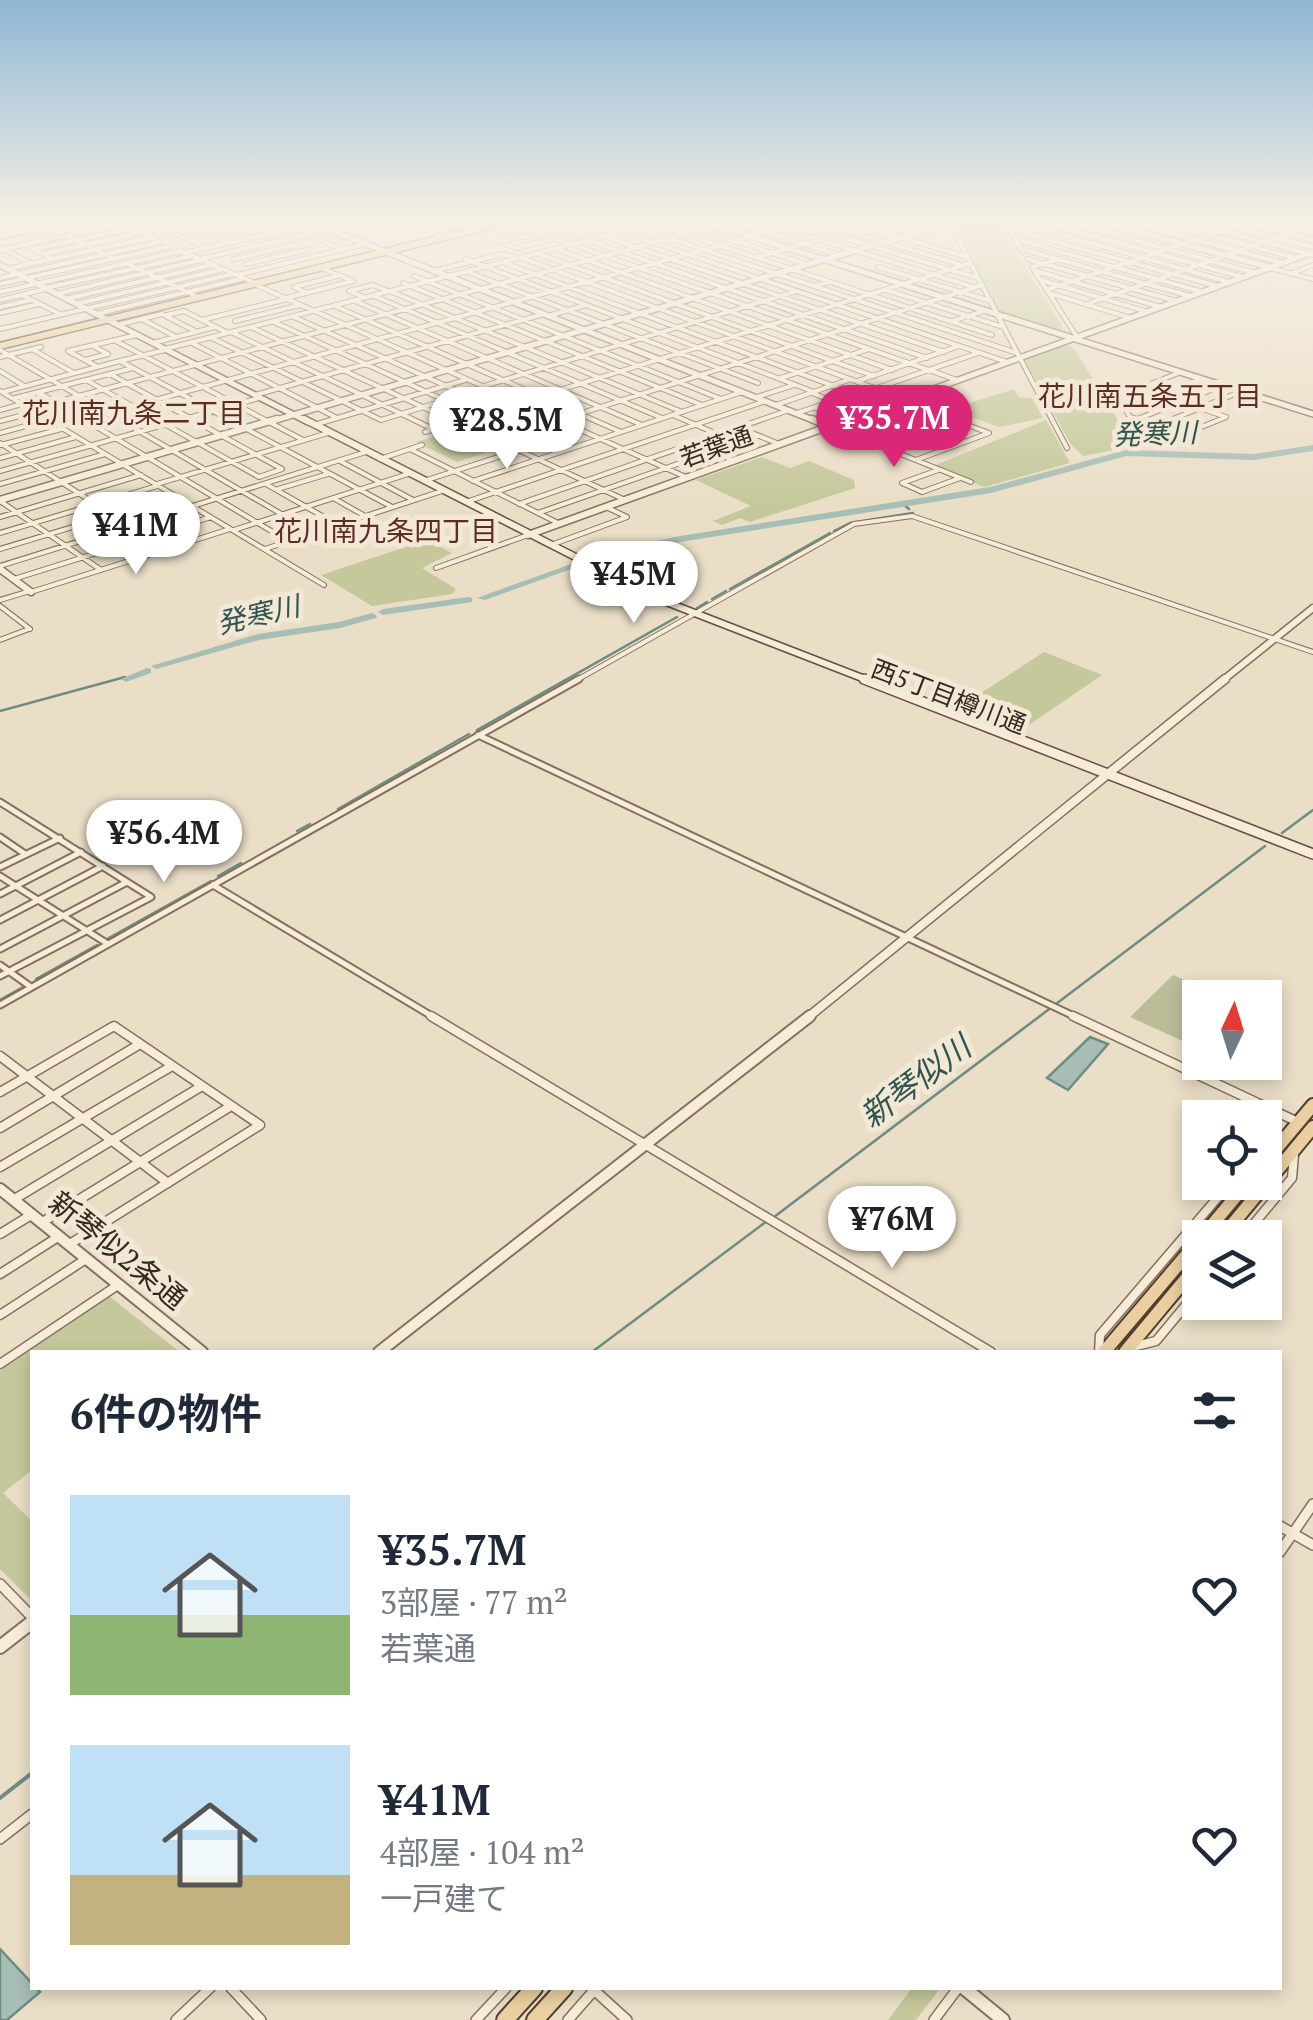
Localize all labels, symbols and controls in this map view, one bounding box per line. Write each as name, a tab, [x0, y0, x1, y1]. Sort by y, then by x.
district label: 花川南五条五丁目	[1038, 377, 1262, 414]
pin: ¥35.7M	[813, 385, 975, 470]
pin: ¥28.5M	[426, 387, 588, 472]
district label: 花川南九条二丁目	[22, 394, 246, 431]
text: ¥35.7M	[838, 396, 950, 438]
text: ¥28.5M	[451, 398, 563, 440]
water label: 発寒川	[1112, 413, 1201, 453]
street label: 若葉通	[675, 418, 757, 474]
pin: ¥41M	[77, 492, 195, 577]
text: ¥41M	[94, 503, 178, 545]
district label: 花川南九条四丁目	[274, 512, 498, 549]
pin: ¥45M	[575, 541, 693, 626]
text: ¥45M	[592, 552, 676, 594]
water label: 発寒川	[213, 586, 306, 641]
street label: 西5丁目樽川通	[867, 651, 1031, 741]
pin: ¥56.4M	[83, 800, 245, 885]
text: ¥56.4M	[108, 811, 220, 853]
north arrow	[1182, 980, 1282, 1080]
map controls	[1182, 980, 1282, 1320]
water label: 新琴似川	[851, 1024, 981, 1136]
button: locate	[1182, 1100, 1282, 1200]
street label: 新琴似2条通	[41, 1182, 195, 1318]
pin: ¥76M	[833, 1186, 951, 1271]
text: ¥76M	[850, 1197, 934, 1239]
button: layers	[1182, 1220, 1282, 1320]
icon: filters	[1187, 1383, 1242, 1438]
text: 6件の物件	[70, 1385, 262, 1441]
text: ¥35.7M	[380, 1521, 526, 1577]
icon: home	[150, 1535, 270, 1655]
icon: heart	[1187, 1568, 1242, 1623]
text: 3部屋 · 77 m²	[380, 1581, 568, 1623]
text: 若葉通	[380, 1627, 476, 1669]
text: ¥41M	[380, 1771, 490, 1827]
icon: home	[150, 1785, 270, 1905]
icon: heart	[1187, 1818, 1242, 1873]
text: 4部屋 · 104 m²	[380, 1831, 585, 1873]
text: 一戸建て	[380, 1877, 508, 1919]

